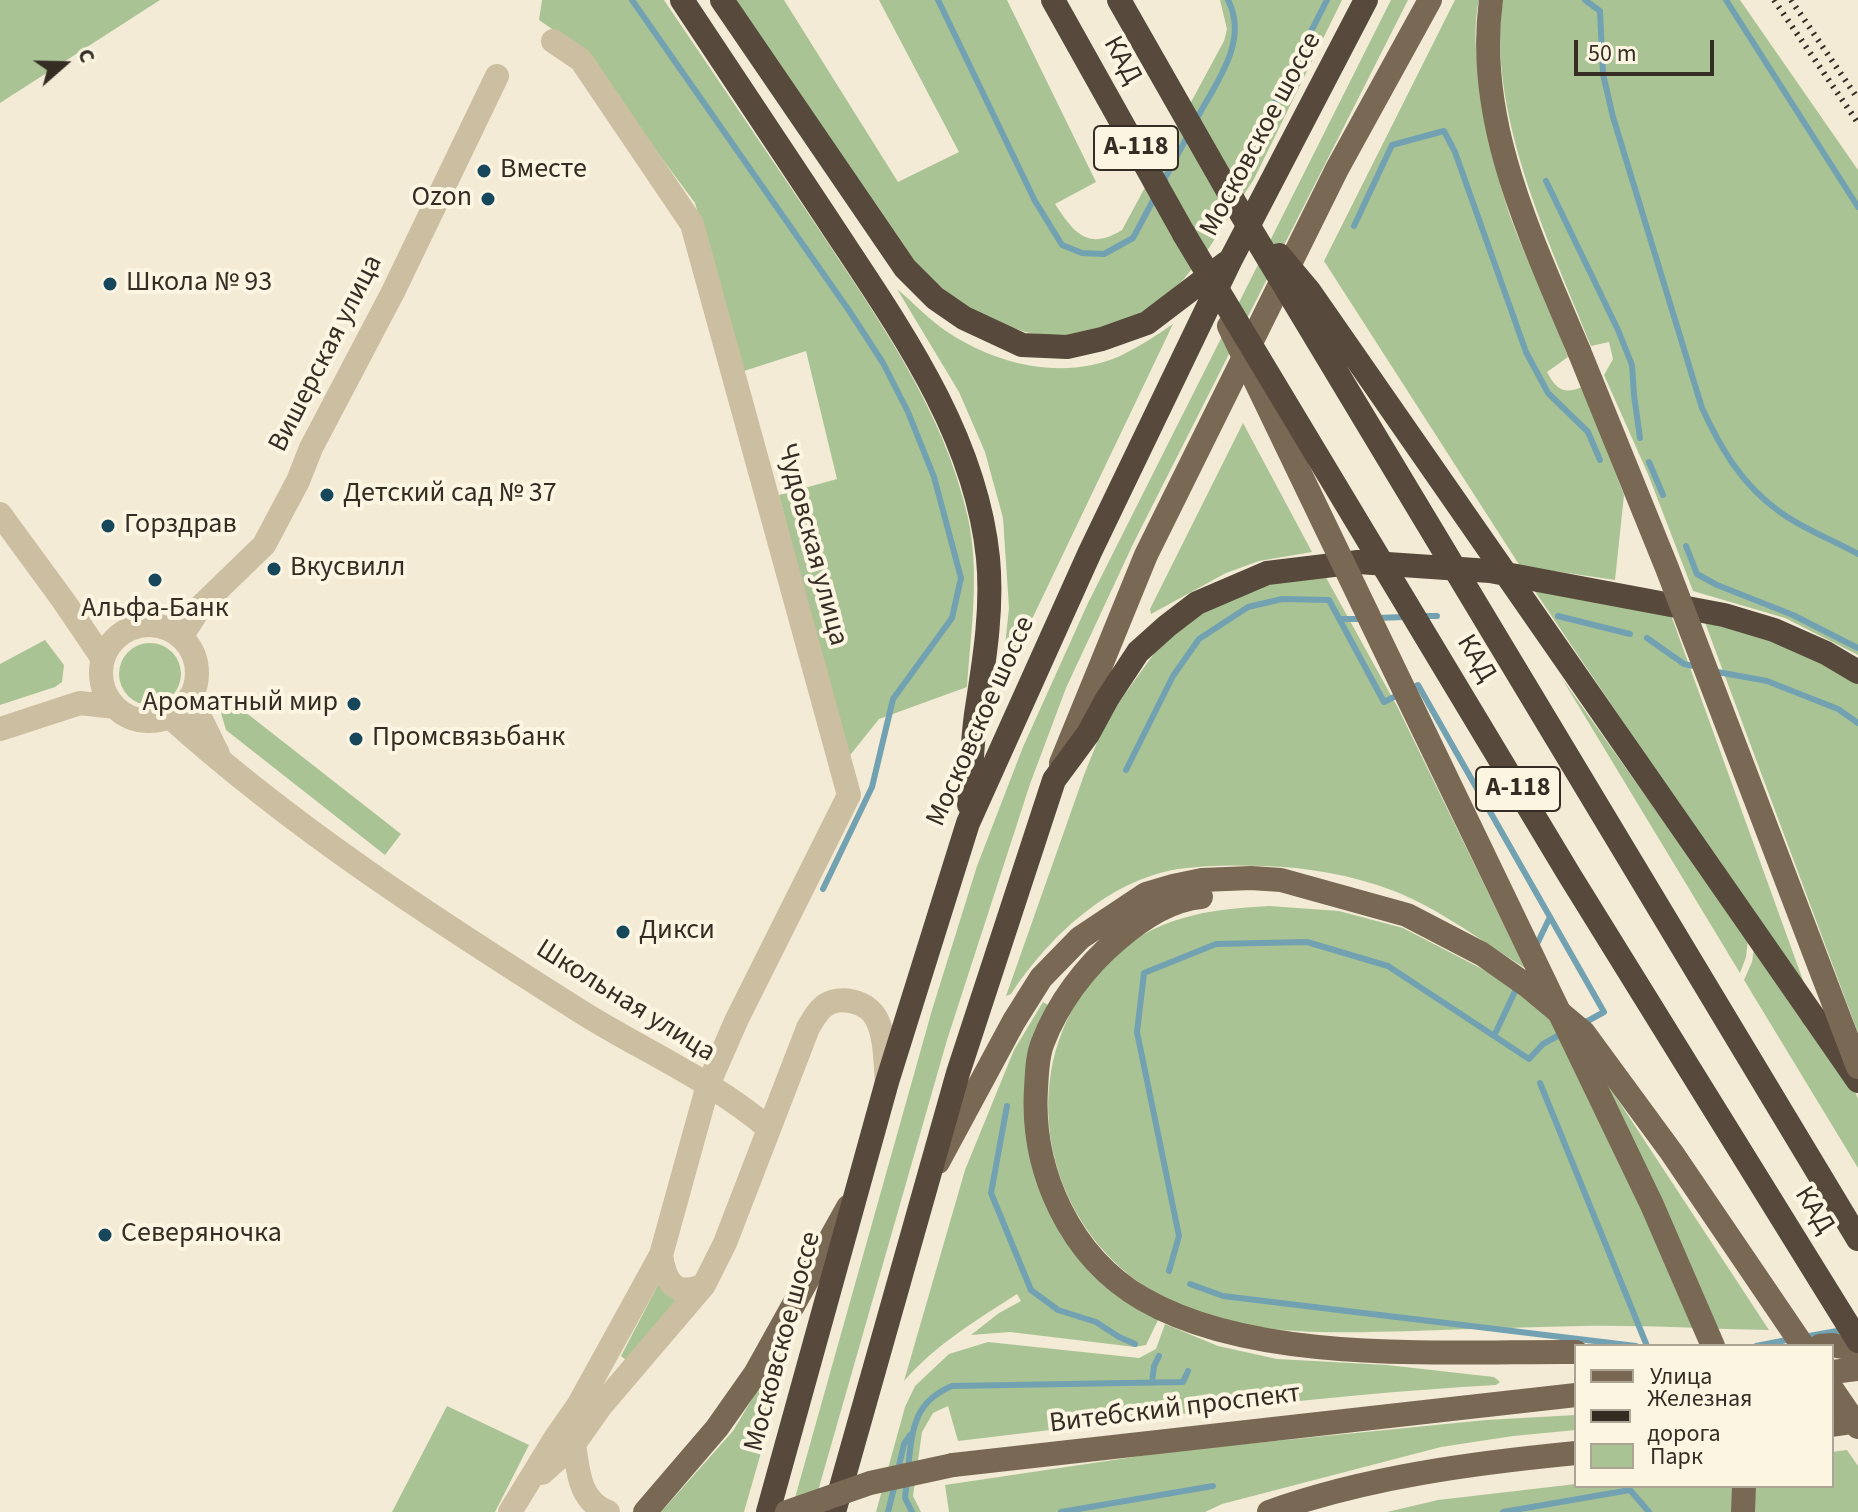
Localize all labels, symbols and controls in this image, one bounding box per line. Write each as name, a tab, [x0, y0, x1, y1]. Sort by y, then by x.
north arrow	[24, 24, 104, 104]
scale bar	[1578, 24, 1718, 74]
street label: Московское шоссе	[1194, 27, 1330, 243]
street label: КАД	[1094, 31, 1148, 91]
text: 50 m	[1588, 36, 1637, 71]
text: С	[69, 44, 104, 67]
road number: А-118	[1094, 126, 1178, 170]
place label: Вместе	[500, 154, 587, 188]
marker: Вместе	[475, 162, 493, 180]
place label: Ozon	[412, 182, 472, 216]
marker: Ozon	[479, 190, 497, 208]
street label: Вишерская улица	[263, 250, 391, 458]
place label: Школа № 93	[126, 267, 272, 301]
marker: Школа № 93	[101, 275, 119, 293]
street label: Чудовская улица	[768, 440, 854, 650]
place label: Детский сад № 37	[343, 478, 557, 512]
marker: Детский сад № 37	[318, 486, 336, 504]
place label: Горздрав	[124, 509, 237, 543]
marker: Горздрав	[99, 517, 117, 535]
place label: Вкусвилл	[290, 552, 405, 586]
marker: Вкусвилл	[265, 560, 283, 578]
marker: Альфа-Банк	[146, 571, 164, 589]
place label: Альфа-Банк	[81, 593, 229, 627]
street label: Московское шоссе	[921, 612, 1043, 832]
street label: КАД	[1448, 629, 1502, 689]
place label: Ароматный мир	[143, 687, 338, 721]
marker: Ароматный мир	[345, 695, 363, 713]
place label: Промсвязьбанк	[372, 722, 565, 756]
marker: Промсвязьбанк	[347, 730, 365, 748]
road number: А-118	[1476, 767, 1560, 811]
place label: Дикси	[639, 915, 715, 949]
marker: Дикси	[614, 923, 632, 941]
street label: Школьная улица	[529, 933, 721, 1071]
street label: КАД	[1786, 1181, 1840, 1241]
place label: Северяночка	[121, 1218, 282, 1252]
marker: Северяночка	[96, 1226, 114, 1244]
street label: Московское шоссе	[738, 1228, 830, 1456]
legend	[1574, 1344, 1834, 1488]
text: Улица	[1650, 1359, 1712, 1394]
street label: Витебский проспект	[1048, 1378, 1302, 1442]
text: Железная дорога	[1647, 1381, 1752, 1451]
text: Парк	[1650, 1439, 1703, 1474]

